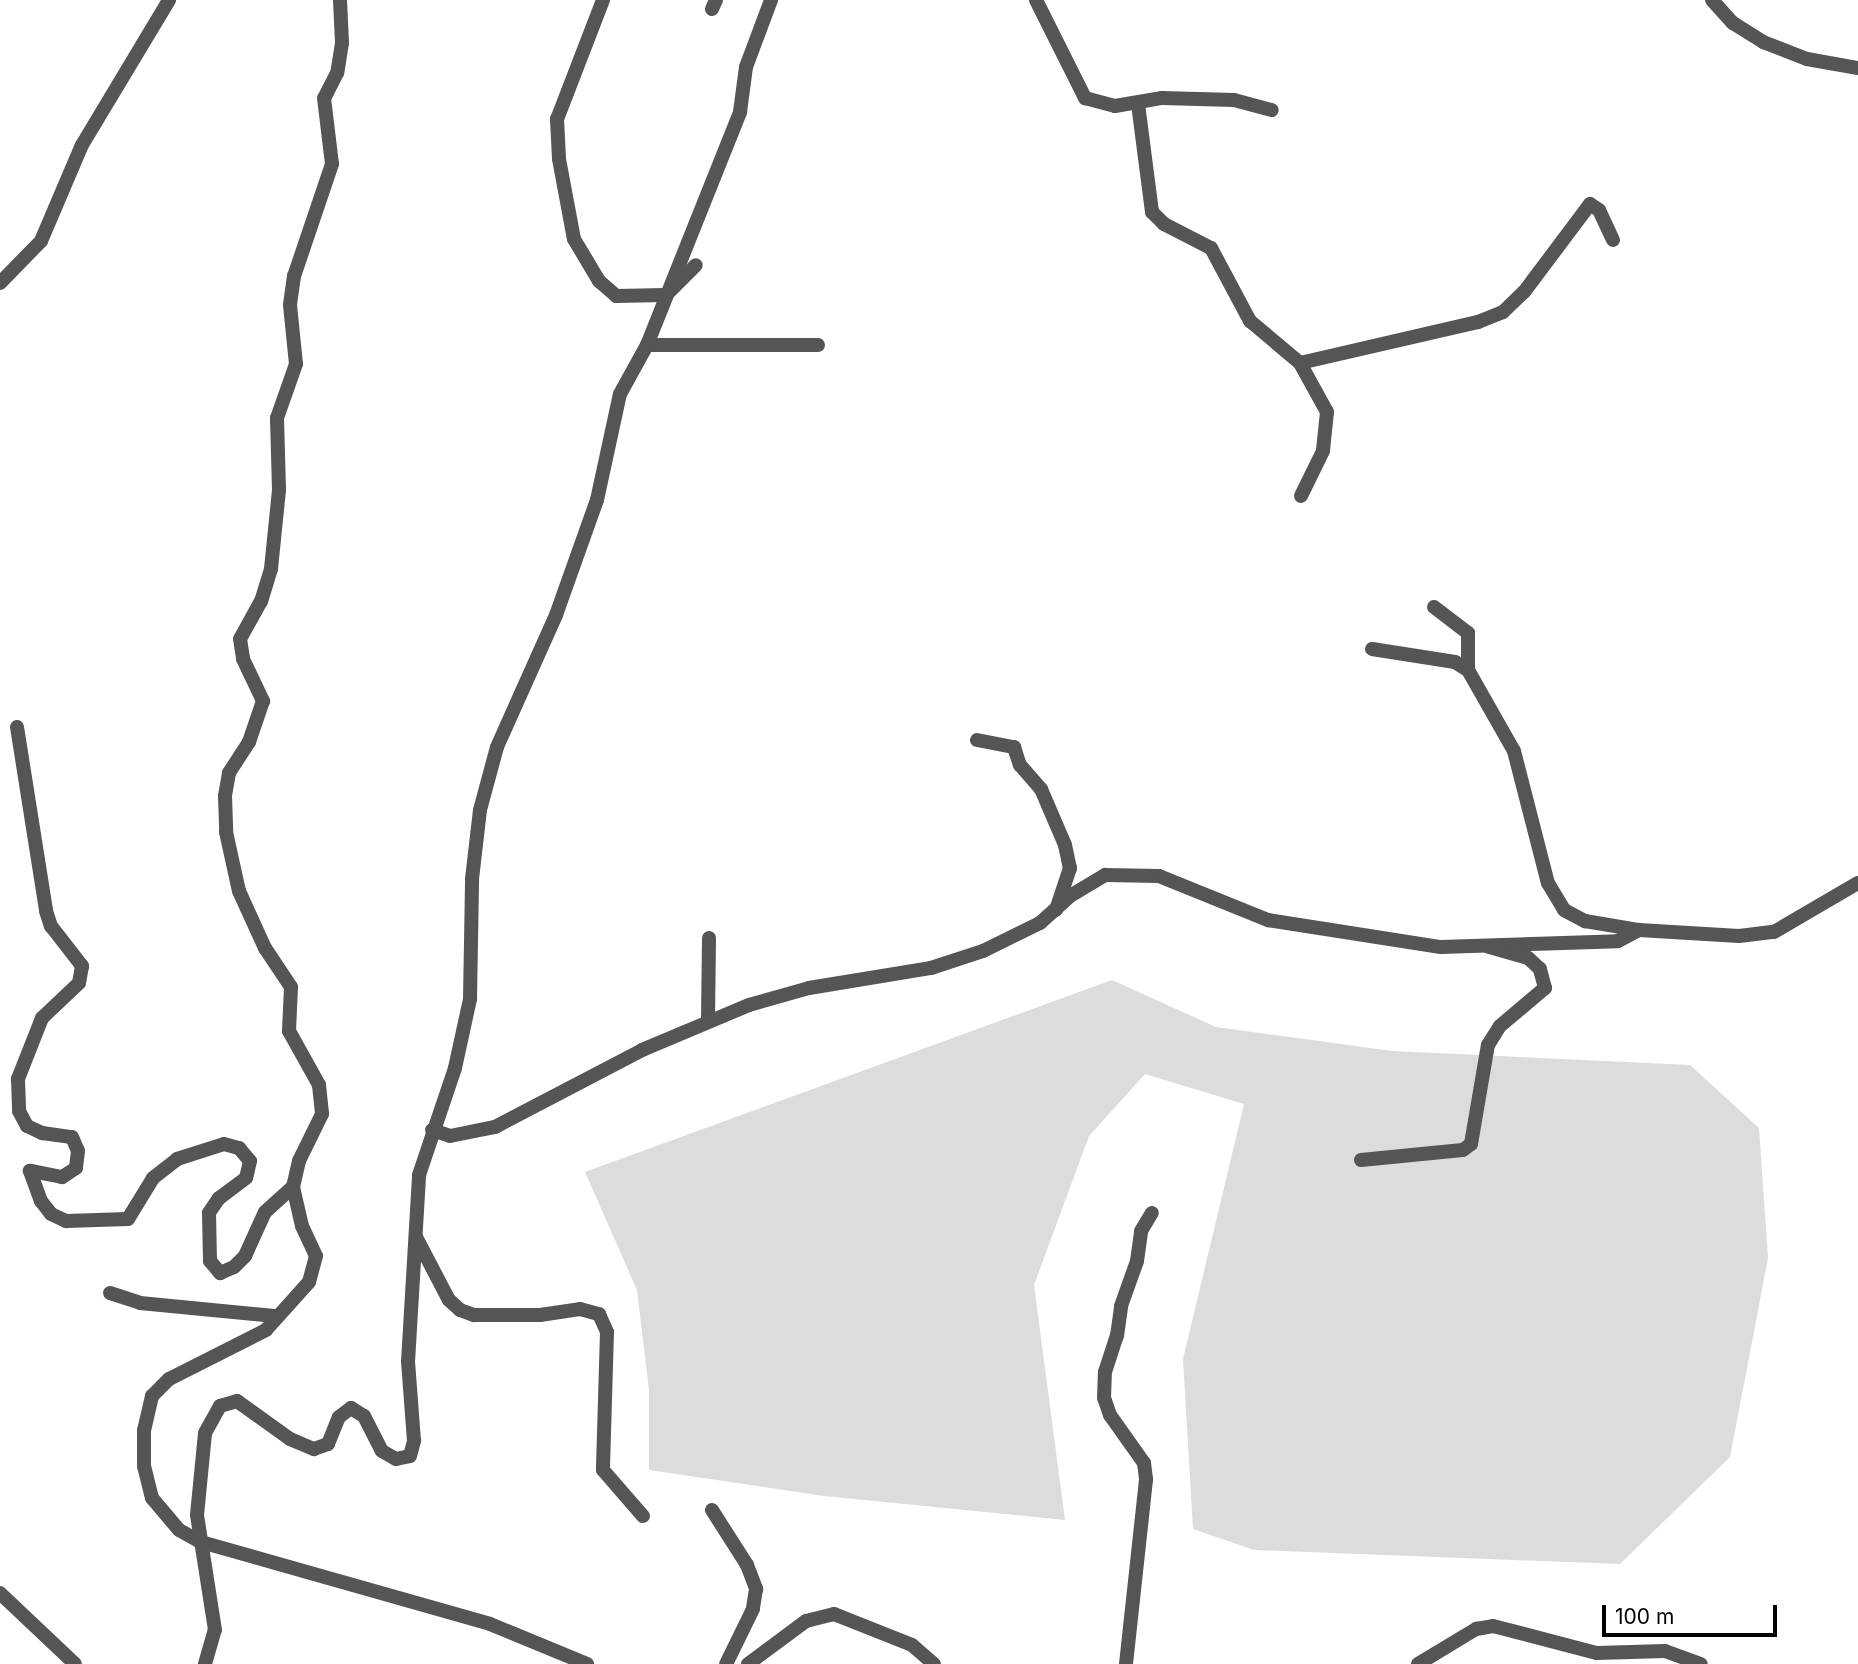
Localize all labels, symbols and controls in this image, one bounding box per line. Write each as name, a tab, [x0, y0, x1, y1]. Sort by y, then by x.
scale bar	[1606, 1590, 1781, 1634]
text: 100 m	[1615, 1604, 1674, 1629]

